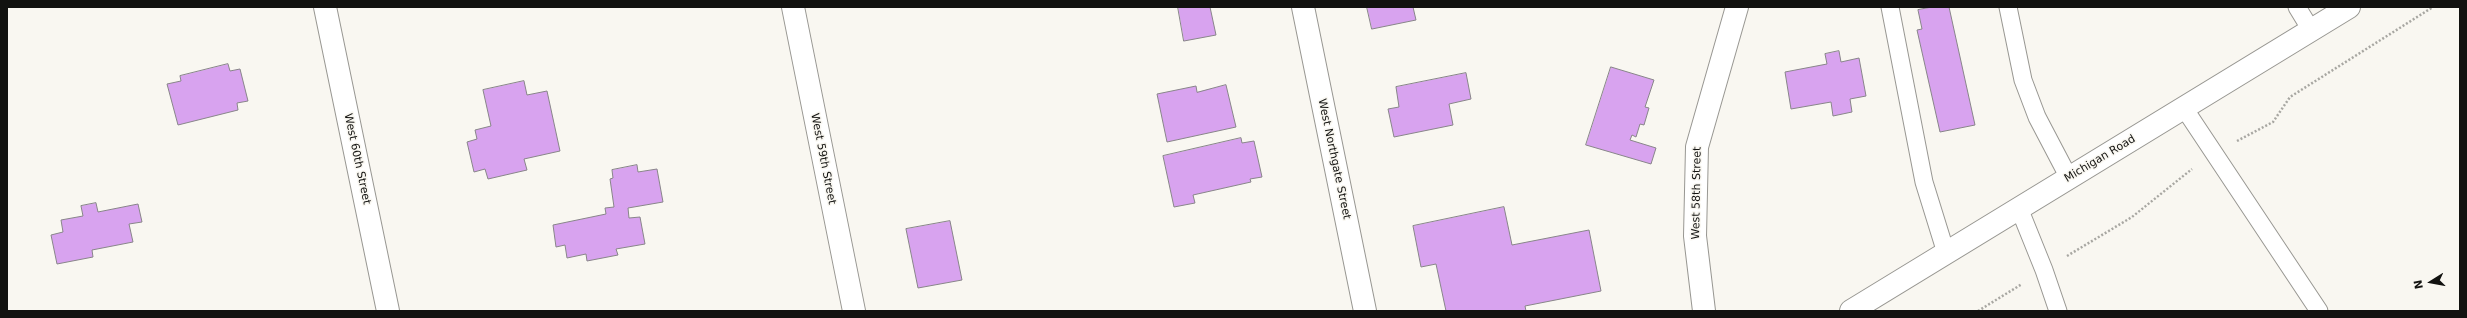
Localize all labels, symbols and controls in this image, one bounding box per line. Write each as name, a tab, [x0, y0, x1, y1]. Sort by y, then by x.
street label: West Northgate Street	[1315, 97, 1353, 221]
street label: West 60th Street	[341, 112, 373, 206]
street label: West 59th Street	[808, 112, 838, 206]
street label: Michigan Road	[2062, 133, 2138, 185]
street label: West 58th Street	[1690, 147, 1704, 239]
north arrow	[2411, 262, 2451, 302]
text: N	[2411, 279, 2426, 290]

